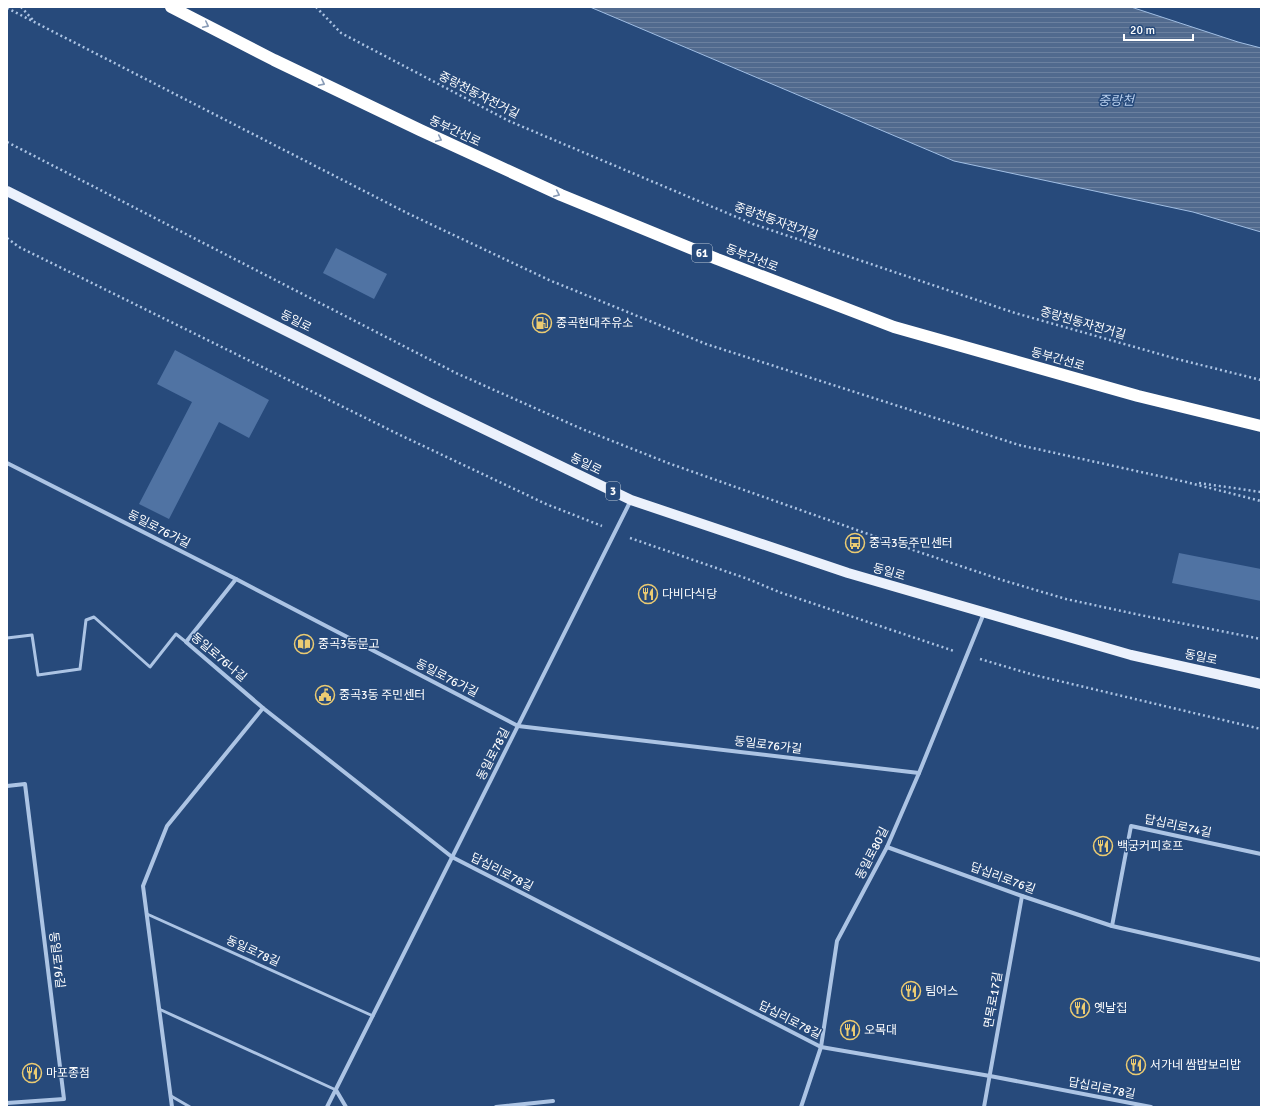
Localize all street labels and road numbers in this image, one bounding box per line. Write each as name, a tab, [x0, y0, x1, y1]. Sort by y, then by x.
street label: 중랑천동자전거길	[436, 69, 522, 122]
street label: 동부간선로	[427, 113, 483, 150]
street label: 중랑천동자전거길	[732, 199, 820, 244]
street label: 동부간선로	[723, 242, 780, 275]
road number: 61	[692, 244, 712, 262]
street label: 중랑천동자전거길	[1038, 304, 1127, 343]
street label: 동일로	[278, 307, 314, 336]
street label: 동부간선로	[1029, 345, 1086, 374]
street label: 동일로	[568, 450, 604, 478]
road number: 3	[606, 482, 620, 500]
street label: 동일로76가길	[125, 507, 193, 552]
street label: 동일로	[871, 561, 907, 584]
street label: 동일로76나길	[188, 630, 250, 685]
street label: 동일로	[1183, 647, 1219, 668]
street label: 동일로76가길	[413, 656, 481, 701]
street label: 동일로78길	[474, 725, 513, 783]
street label: 동일로76가길	[733, 734, 803, 757]
street label: 답십리로74길	[1143, 812, 1213, 841]
street label: 동일로80길	[853, 824, 892, 882]
street label: 답십리로78길	[468, 850, 536, 895]
street label: 답십리로76길	[968, 860, 1037, 897]
street label: 동일로76길	[46, 931, 67, 989]
street label: 동일로78길	[224, 933, 282, 970]
street label: 면목로17길	[981, 971, 1006, 1030]
street label: 답십리로78길	[756, 998, 824, 1043]
street label: 답십리로78길	[1067, 1075, 1137, 1102]

